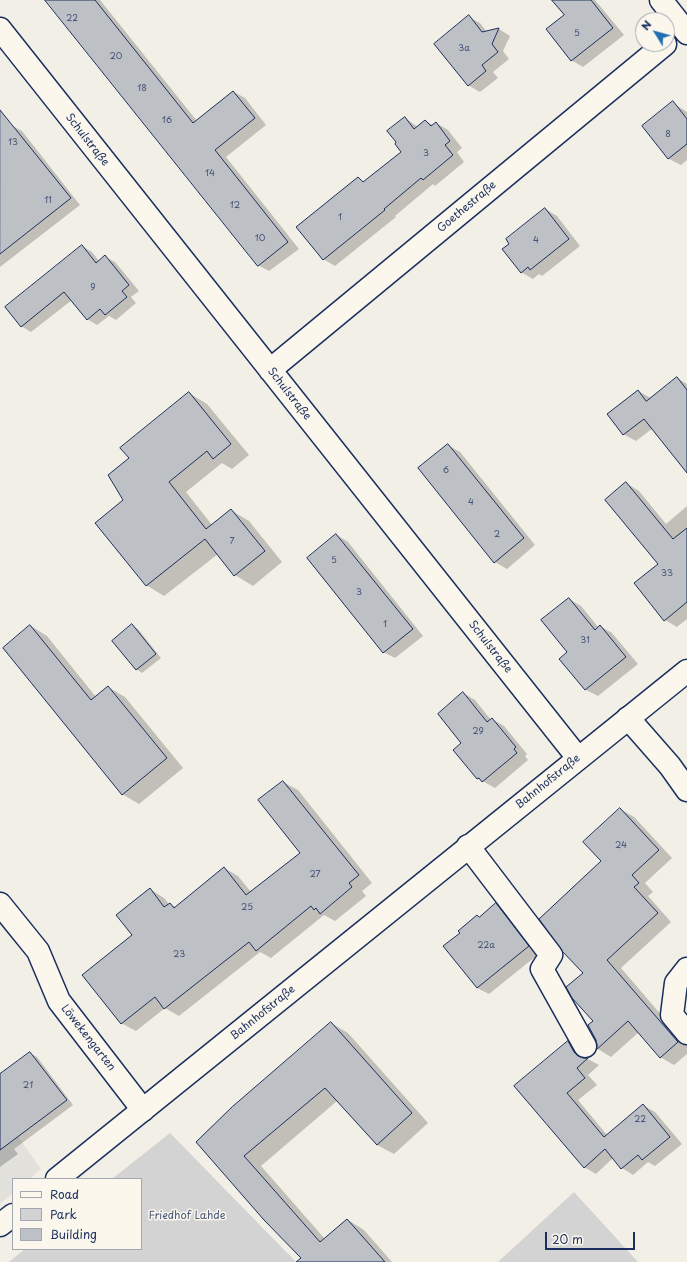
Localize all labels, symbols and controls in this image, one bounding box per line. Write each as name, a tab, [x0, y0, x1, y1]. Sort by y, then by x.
north arrow	[635, 12, 675, 52]
house number: 22	[66, 14, 78, 24]
text: N	[636, 16, 655, 34]
house number: 5	[574, 29, 580, 39]
house number: 3a	[458, 44, 470, 54]
house number: 20	[110, 52, 122, 62]
house number: 18	[137, 84, 147, 94]
street label: Schulstraße	[62, 111, 112, 169]
house number: 16	[162, 116, 172, 126]
house number: 8	[665, 130, 671, 140]
house number: 13	[8, 138, 18, 148]
house number: 3	[423, 149, 429, 159]
house number: 14	[205, 169, 215, 179]
street label: Goethestraße	[435, 179, 499, 235]
house number: 11	[44, 196, 52, 206]
house number: 12	[230, 201, 240, 211]
house number: 1	[338, 213, 342, 223]
house number: 10	[255, 234, 265, 244]
house number: 4	[533, 236, 539, 246]
house number: 9	[90, 283, 96, 293]
street label: Schulstraße	[264, 365, 314, 423]
house number: 6	[443, 466, 449, 476]
house number: 4	[468, 498, 474, 508]
house number: 2	[494, 530, 500, 540]
house number: 7	[229, 537, 235, 547]
house number: 5	[331, 556, 337, 566]
house number: 33	[661, 569, 673, 579]
house number: 3	[356, 588, 362, 598]
street label: Schulstraße	[465, 618, 515, 676]
house number: 1	[383, 620, 387, 630]
house number: 31	[580, 636, 590, 646]
house number: 29	[472, 727, 484, 737]
street label: Bahnhofstraße	[513, 752, 583, 812]
house number: 24	[615, 841, 627, 851]
house number: 27	[309, 870, 321, 880]
house number: 25	[241, 903, 253, 913]
house number: 22a	[477, 941, 495, 951]
house number: 23	[173, 950, 185, 960]
street label: Bahnhofstraße	[228, 983, 298, 1043]
street label: Löwekengarten	[58, 1002, 118, 1074]
house number: 21	[23, 1081, 33, 1091]
house number: 22	[634, 1115, 646, 1125]
legend	[12, 1178, 142, 1250]
text: Road	[50, 1185, 79, 1203]
text: Park	[50, 1205, 77, 1223]
park label: Friedhof Lahde	[148, 1209, 226, 1223]
scale bar	[547, 1224, 637, 1250]
text: Building	[50, 1225, 97, 1243]
text: 20 m	[552, 1230, 583, 1248]

